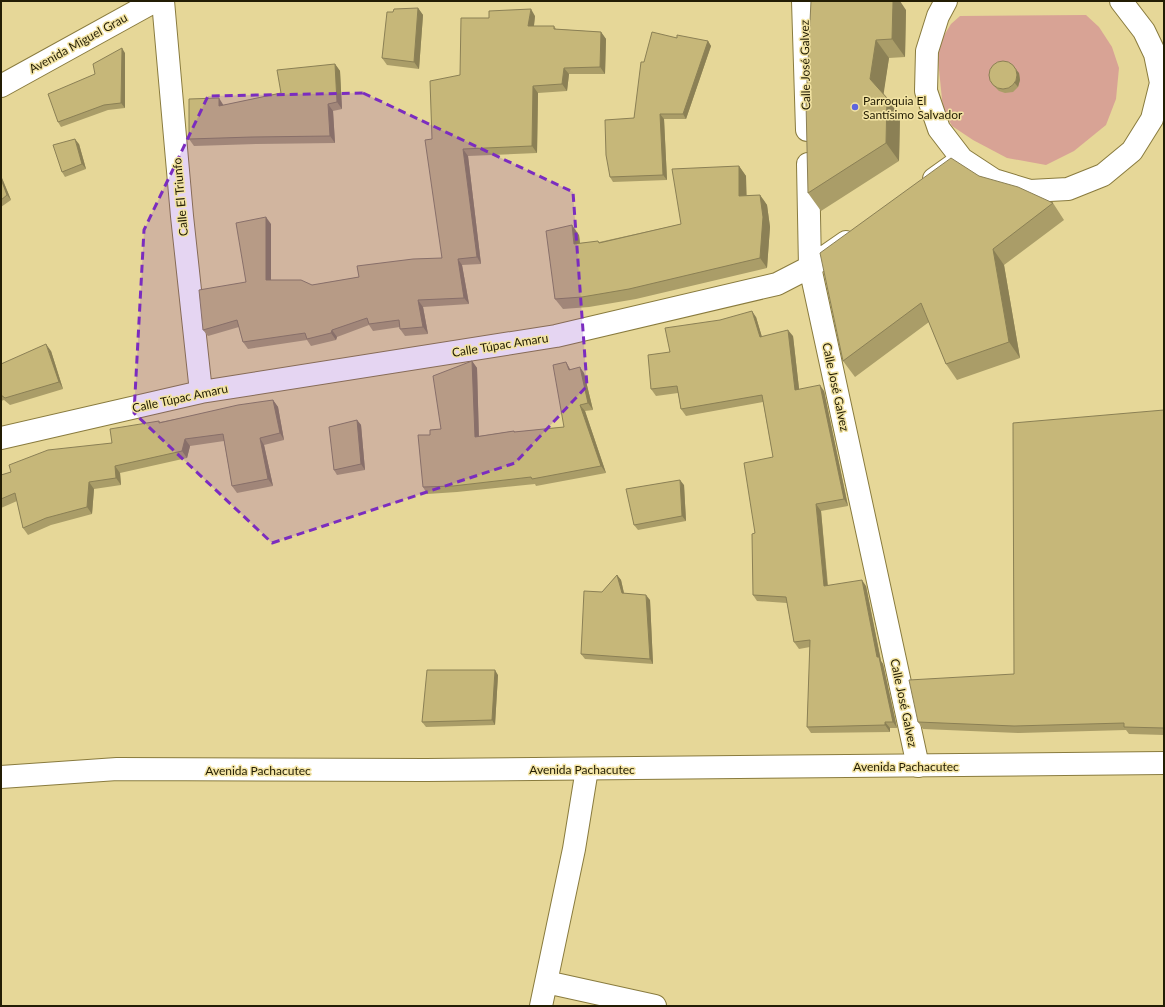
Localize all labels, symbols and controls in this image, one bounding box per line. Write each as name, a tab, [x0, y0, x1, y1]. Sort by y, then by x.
street label: Avenida Miguel Grau	[26, 10, 130, 76]
street label: Calle José Galvez	[797, 19, 813, 110]
place label: Parroquia El Santísimo Salvador	[863, 93, 963, 122]
marker: Parroquia El Santísimo Salvador	[850, 102, 860, 112]
street label: Calle El Triunfo	[169, 157, 191, 237]
street label: Calle Túpac Amaru	[451, 330, 549, 360]
street label: Calle José Galvez	[819, 341, 853, 433]
street label: Calle Túpac Amaru	[131, 381, 229, 415]
street label: Calle José Galvez	[887, 657, 921, 749]
street label: Avenida Pachacutec	[853, 759, 959, 774]
street label: Avenida Pachacutec	[529, 762, 635, 777]
street label: Avenida Pachacutec	[205, 763, 311, 778]

